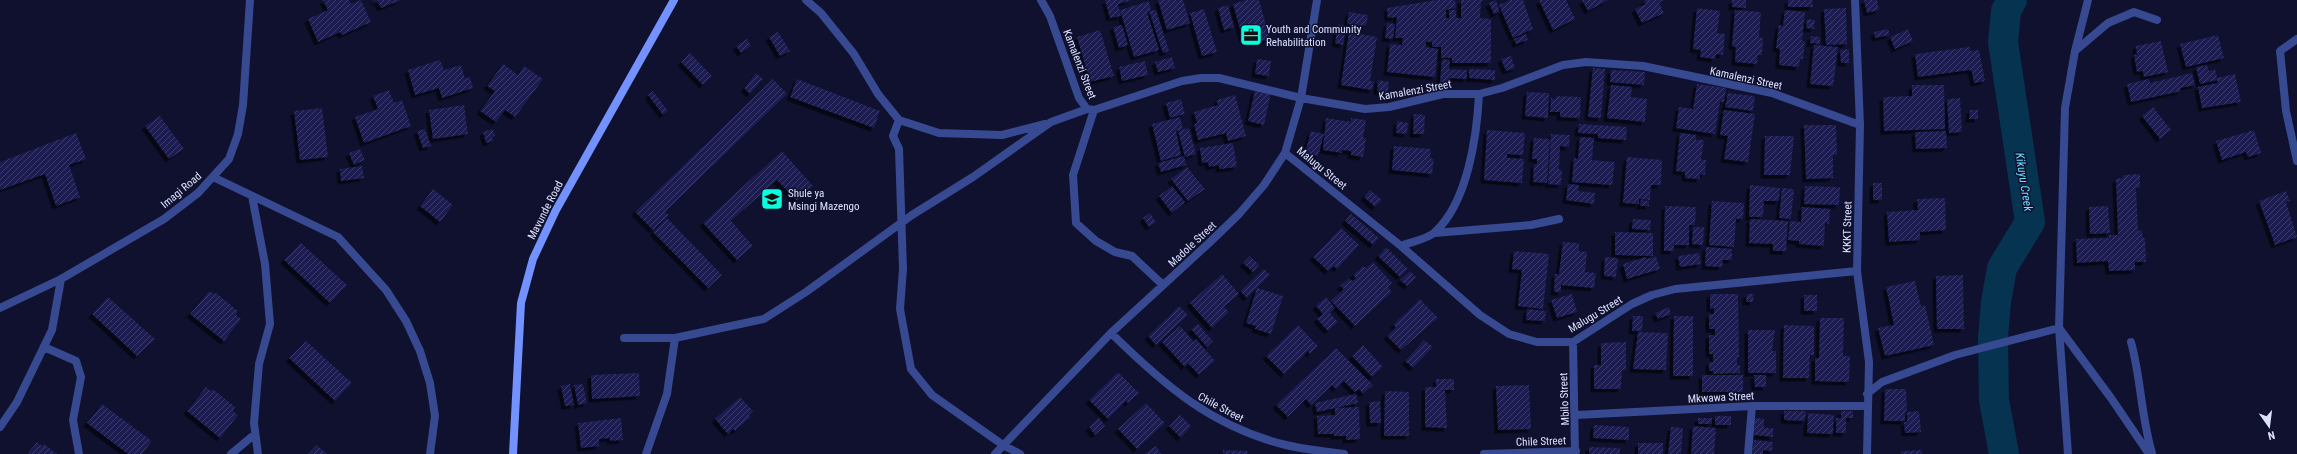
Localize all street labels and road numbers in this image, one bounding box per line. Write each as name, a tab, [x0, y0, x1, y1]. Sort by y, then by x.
street label: Kamalenzi Street	[1060, 28, 1099, 101]
street label: Kamalenzi Street	[1709, 64, 1783, 92]
street label: Kamalenzi Street	[1378, 78, 1452, 103]
street label: Malugu Street	[1294, 144, 1349, 192]
street label: Imagi Road	[158, 170, 204, 211]
street label: Mavunde Road	[525, 179, 566, 242]
street label: KKKT Street	[1841, 201, 1854, 253]
street label: Madole Street	[1166, 219, 1219, 270]
street label: Malugu Street	[1566, 293, 1625, 336]
street label: Mbilo Street	[1557, 372, 1572, 425]
street label: Mkwawa Street	[1688, 389, 1755, 406]
street label: Chile Street	[1196, 390, 1246, 425]
street label: Chile Street	[1516, 434, 1566, 449]

